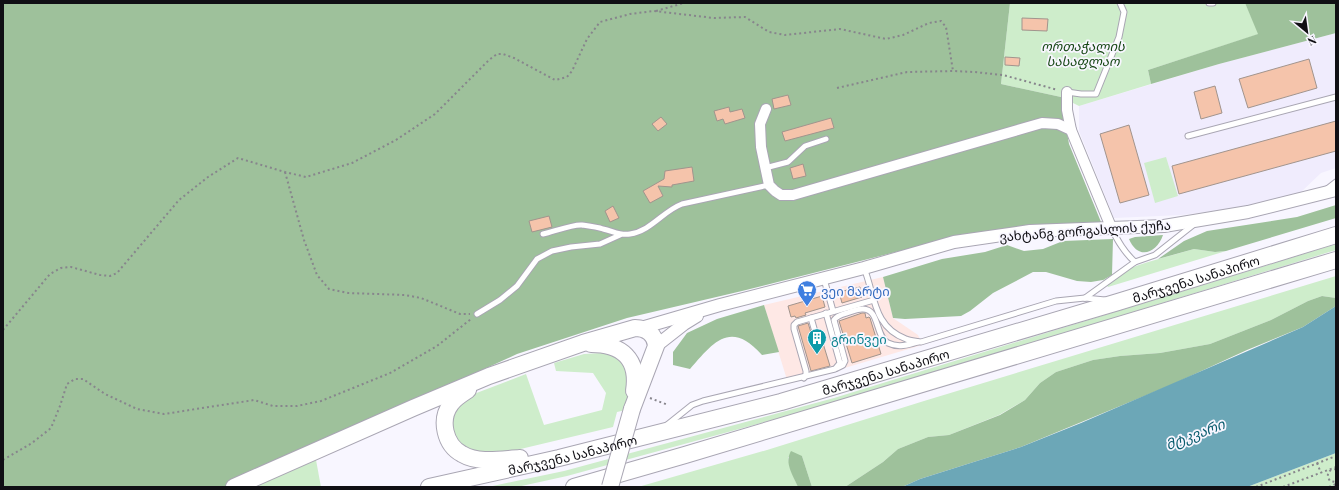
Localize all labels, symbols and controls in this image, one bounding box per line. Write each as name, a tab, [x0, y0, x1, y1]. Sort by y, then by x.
north arrow	[1287, 12, 1327, 52]
text: N	[1305, 33, 1319, 50]
park label: ორთაჭალის სასაფლაო	[1041, 37, 1126, 70]
street label: ვახტანგ გორგასლის ქუჩა	[999, 216, 1171, 245]
street label: მარჯვენა სანაპირო	[1130, 251, 1261, 306]
supermarket icon: ვეი მარტი	[796, 279, 818, 307]
place label: ვეი მარტი	[821, 282, 890, 299]
building icon: გრინვეი	[806, 327, 828, 355]
place label: გრინვეი	[831, 330, 887, 347]
street label: მარჯვენა სანაპირო	[820, 344, 951, 398]
water label: მტკვარი	[1163, 414, 1228, 454]
street label: მარჯვენა სანაპირო	[506, 430, 638, 478]

